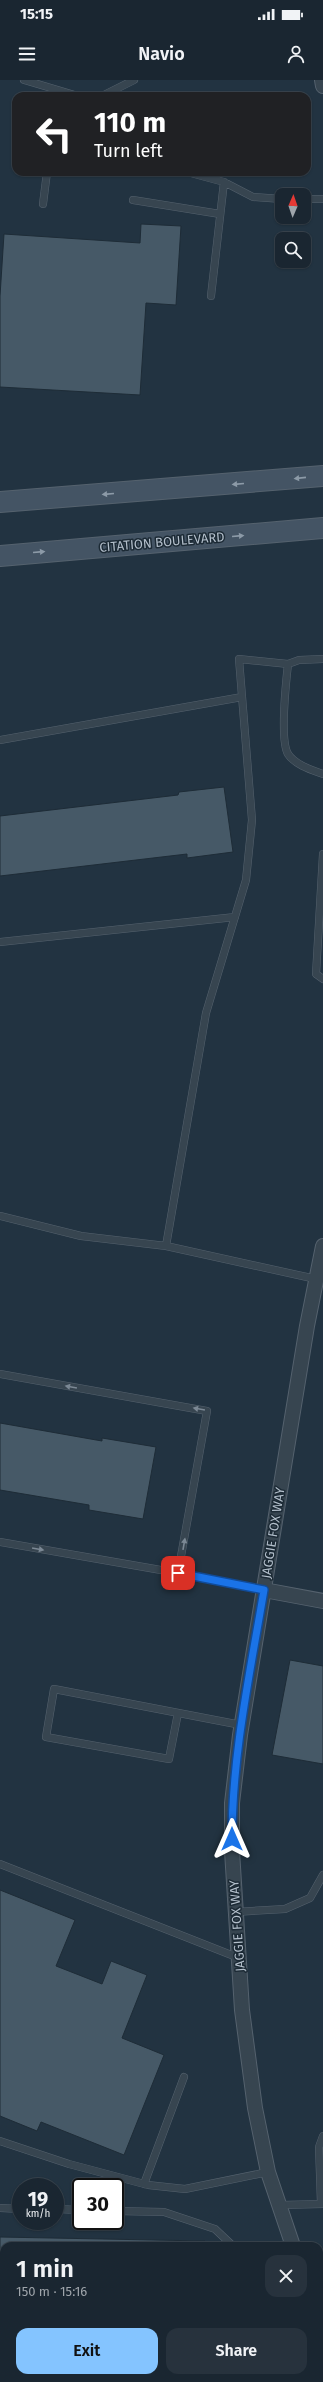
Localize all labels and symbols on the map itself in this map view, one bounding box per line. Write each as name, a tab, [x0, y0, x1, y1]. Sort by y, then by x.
north arrow	[275, 188, 311, 224]
one-way arrow	[294, 475, 306, 481]
one-way arrow	[232, 480, 244, 487]
one-way arrow	[102, 490, 114, 497]
street label: CITATION BOULEVARD	[99, 529, 225, 555]
one-way arrow	[232, 532, 244, 539]
one-way arrow	[33, 549, 45, 556]
one-way arrow	[65, 1383, 77, 1389]
one-way arrow	[193, 1406, 205, 1412]
street label: JAGGIE FOX WAY	[258, 1486, 288, 1580]
one-way arrow	[181, 1538, 187, 1550]
one-way arrow	[32, 1546, 45, 1552]
pin	[161, 1556, 195, 1590]
position arrow	[211, 1818, 253, 1860]
street label: JAGGIE FOX WAY	[226, 1879, 248, 1972]
speed limit sign: 30	[72, 2178, 124, 2230]

